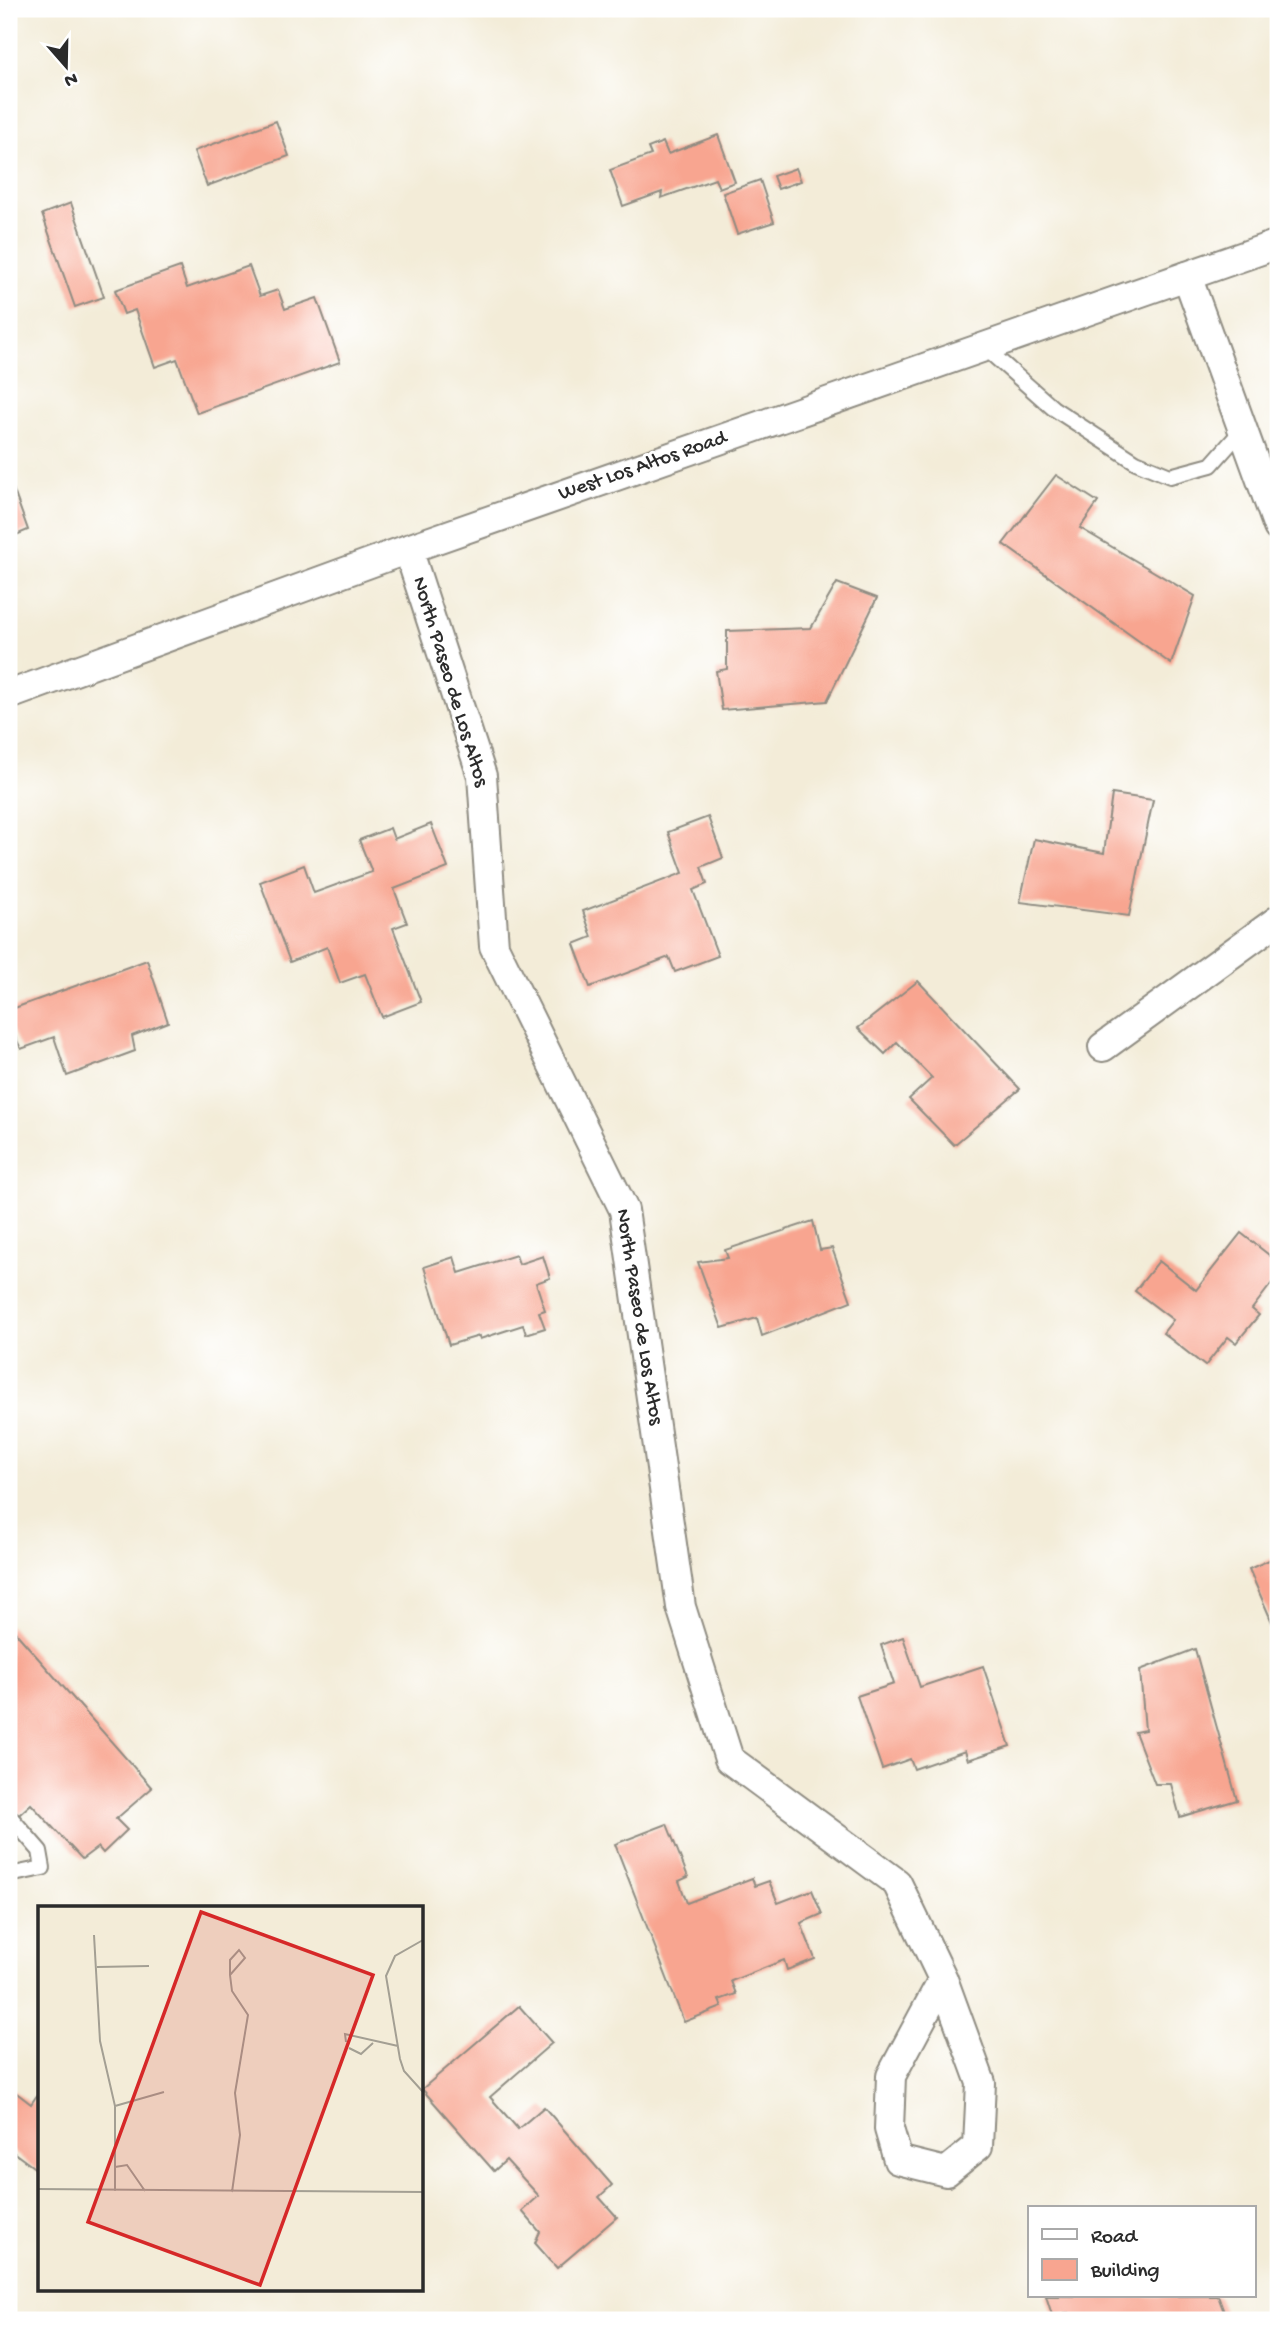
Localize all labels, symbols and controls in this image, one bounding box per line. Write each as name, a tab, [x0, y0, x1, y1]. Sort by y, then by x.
north arrow	[32, 32, 102, 102]
text: N	[61, 66, 80, 92]
street label: West Los Altos Road	[556, 426, 732, 508]
street label: North Paseo de Los Altos	[405, 574, 493, 791]
street label: North Paseo de Los Altos	[609, 1207, 668, 1428]
inset map	[38, 1906, 424, 2290]
legend	[1028, 2206, 1256, 2298]
text: Road	[1091, 2226, 1139, 2251]
text: Building	[1090, 2260, 1160, 2285]

